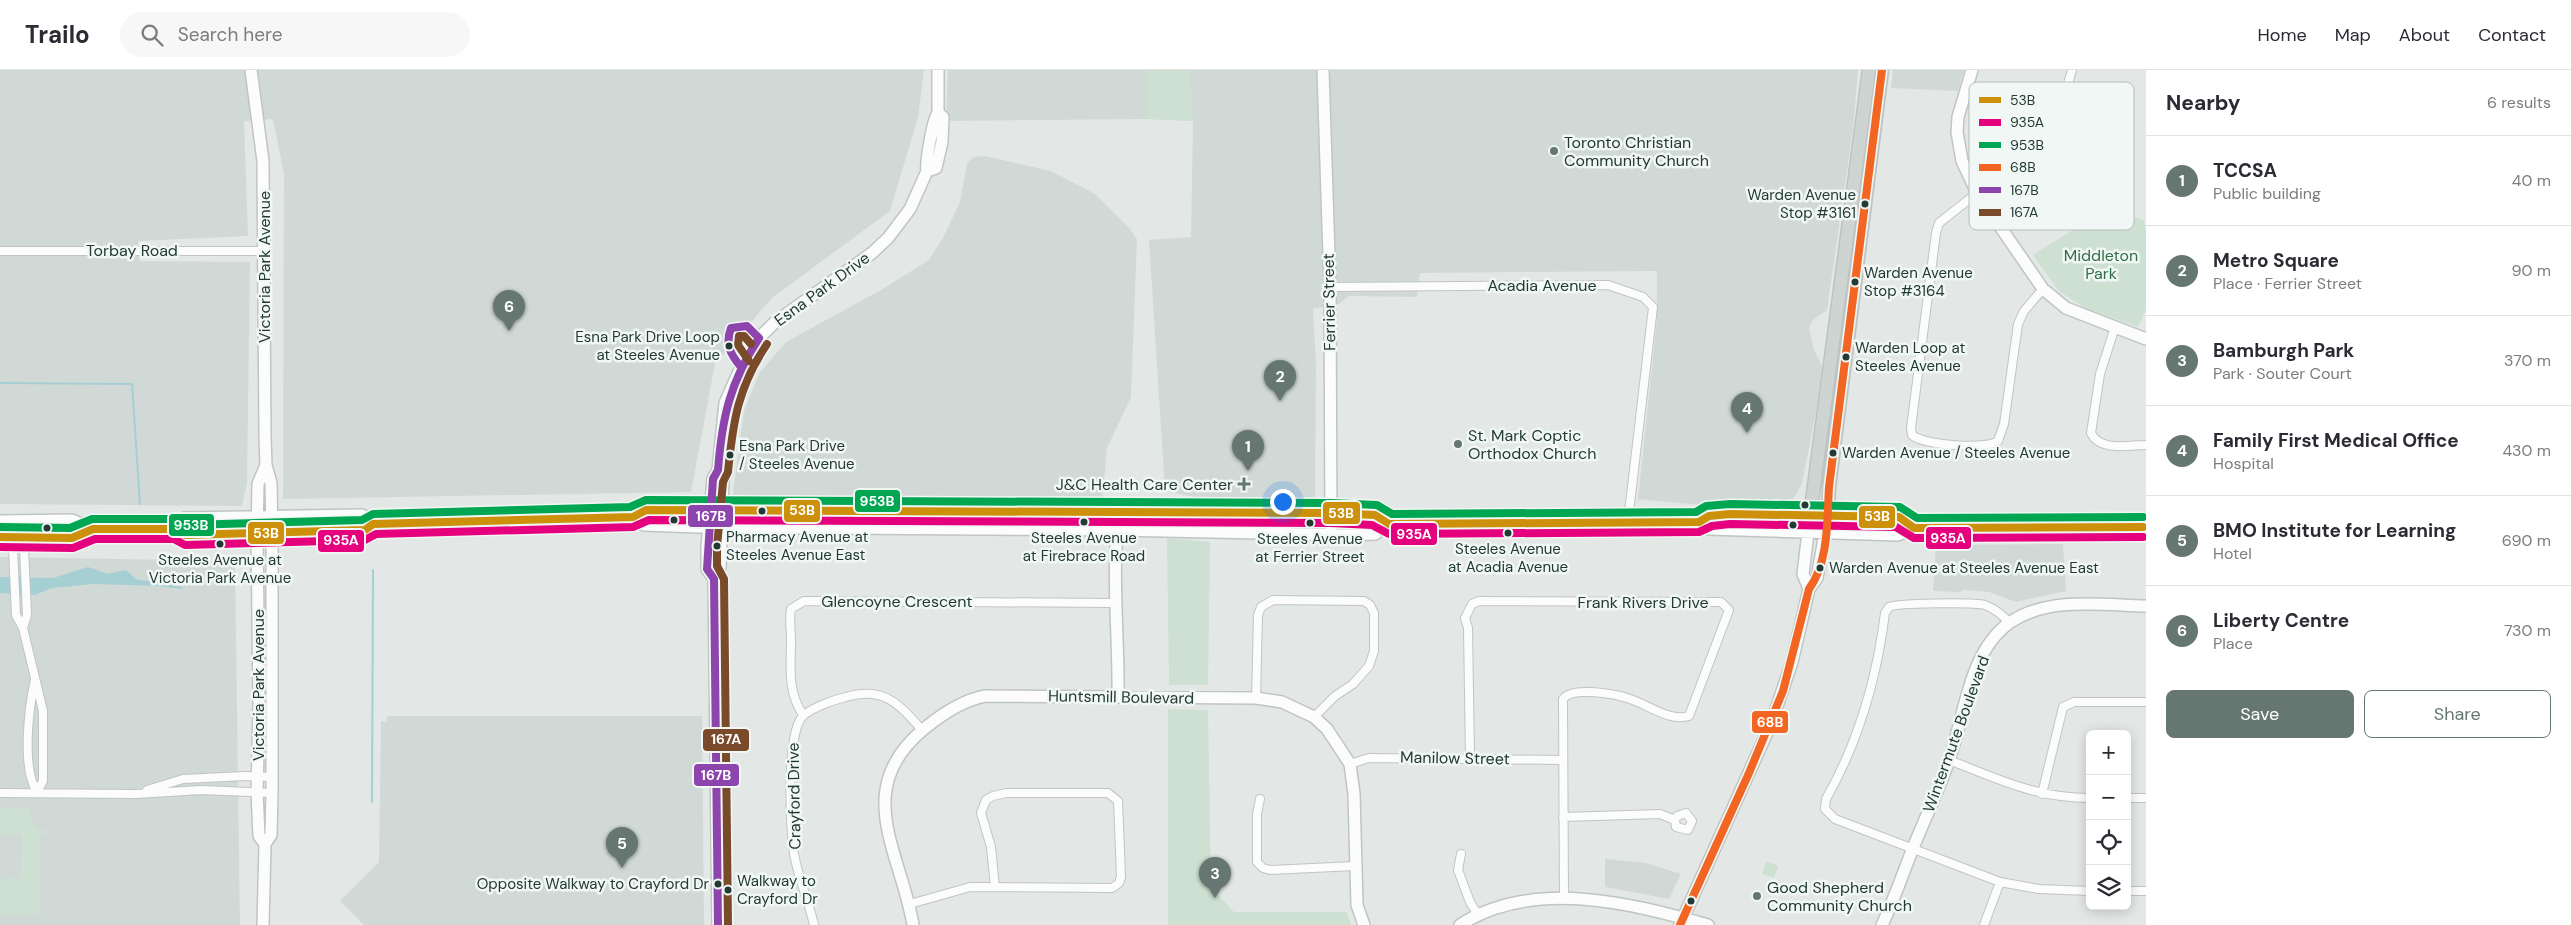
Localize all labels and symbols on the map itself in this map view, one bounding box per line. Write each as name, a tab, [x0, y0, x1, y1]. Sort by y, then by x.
legend	[1969, 82, 2134, 230]
text: 53B	[2010, 91, 2035, 109]
text: 935A	[2010, 113, 2044, 131]
place label: Toronto Christian Community Church	[1564, 132, 1709, 171]
text: 953B	[2010, 136, 2044, 154]
marker: Toronto Christian Community Church	[1548, 145, 1560, 157]
text: 68B	[2010, 158, 2036, 176]
text: 167B	[2010, 181, 2039, 199]
place label: Warden Avenue Stop #3161	[1747, 185, 1856, 223]
street label: Victoria Park Avenue	[254, 191, 275, 343]
marker: Warden Avenue Stop #3161	[1860, 199, 1870, 209]
text: 167A	[2010, 203, 2038, 221]
street label: Torbay Road	[86, 240, 178, 261]
park label: Middleton Park	[2064, 245, 2138, 284]
street label: Esna Park Drive	[770, 247, 874, 331]
street label: Ferrier Street	[1318, 253, 1340, 351]
place label: Warden Avenue Stop #3164	[1864, 263, 1973, 301]
street label: Acadia Avenue	[1487, 275, 1597, 296]
marker: Warden Avenue Stop #3164	[1850, 277, 1860, 287]
pin: 6	[493, 290, 525, 331]
place label: Esna Park Drive Loop at Steeles Avenue	[575, 327, 720, 365]
place label: Warden Loop at Steeles Avenue	[1855, 338, 1965, 376]
marker: Esna Park Drive Loop at Steeles Avenue	[724, 341, 734, 351]
marker: Warden Loop at Steeles Avenue	[1841, 352, 1851, 362]
pin: 2	[1264, 360, 1296, 401]
pin: 4	[1731, 392, 1763, 433]
place label: St. Mark Coptic Orthodox Church	[1468, 425, 1596, 464]
pin: 1	[1232, 430, 1264, 471]
place label: Esna Park Drive / Steeles Avenue	[739, 436, 855, 474]
marker: St. Mark Coptic Orthodox Church	[1452, 438, 1464, 450]
place label: Warden Avenue / Steeles Avenue	[1842, 443, 2070, 463]
marker: Warden Avenue / Steeles Avenue	[1828, 448, 1838, 458]
marker: Esna Park Drive / Steeles Avenue	[725, 450, 735, 460]
place label: J&C Health Care Center	[1056, 474, 1233, 495]
marker: J&C Health Care Center	[1237, 477, 1251, 491]
line badge: 953B	[854, 489, 901, 513]
your location	[1270, 489, 1296, 515]
text: 953B	[860, 492, 895, 510]
line badge: 53B	[783, 499, 821, 523]
unlabelled marker	[1800, 500, 1810, 510]
text: 53B	[789, 501, 815, 519]
line badge: 53B	[1322, 501, 1361, 525]
line badge: 167B	[687, 504, 734, 528]
text: 53B	[1328, 504, 1354, 522]
line badge: 53B	[1858, 505, 1896, 529]
unlabelled marker	[757, 506, 767, 516]
text: 167B	[696, 507, 726, 525]
text: 53B	[1864, 507, 1890, 525]
line badge: 953B	[168, 513, 215, 537]
unlabelled marker	[669, 515, 679, 525]
text: 953B	[174, 516, 209, 534]
marker: Steeles Avenue at Firebrace Road	[1079, 517, 1089, 527]
marker: Steeles Avenue at Ferrier Street	[1305, 518, 1315, 528]
unlabelled marker	[1788, 520, 1798, 530]
line badge: 53B	[247, 521, 285, 545]
line badge: 935A	[1390, 522, 1438, 546]
unlabelled marker	[42, 523, 52, 533]
text: 53B	[253, 524, 279, 542]
text: 935A	[1396, 525, 1432, 543]
line badge: 935A	[1925, 526, 1972, 550]
place label: Pharmacy Avenue at Steeles Avenue East	[726, 527, 868, 565]
place label: Steeles Avenue at Firebrace Road	[1023, 528, 1145, 566]
marker: Steeles Avenue at Acadia Avenue	[1503, 528, 1513, 538]
line badge: 935A	[317, 529, 365, 553]
place label: Steeles Avenue at Ferrier Street	[1255, 529, 1365, 567]
text: 935A	[1930, 529, 1966, 547]
text: 935A	[323, 531, 359, 549]
marker: Steeles Avenue at Victoria Park Avenue	[215, 539, 225, 549]
place label: Steeles Avenue at Acadia Avenue	[1448, 539, 1568, 577]
marker: Pharmacy Avenue at Steeles Avenue East	[712, 541, 722, 551]
place label: Steeles Avenue at Victoria Park Avenue	[149, 550, 291, 588]
place label: Warden Avenue at Steeles Avenue East	[1829, 558, 2099, 578]
marker: Warden Avenue at Steeles Avenue East	[1815, 563, 1825, 573]
street label: Glencoyne Crescent	[821, 591, 973, 612]
street label: Frank Rivers Drive	[1577, 592, 1709, 613]
street label: Victoria Park Avenue	[248, 609, 269, 761]
street label: Wintermute Boulevard	[1918, 653, 1994, 815]
street label: Huntsmill Boulevard	[1048, 685, 1194, 709]
line badge: 68B	[1751, 710, 1789, 734]
text: 68B	[1757, 713, 1783, 731]
line badge: 167A	[702, 728, 750, 752]
text: 167A	[711, 730, 741, 748]
street label: Crayford Drive	[783, 742, 805, 850]
street label: Manilow Street	[1400, 747, 1510, 769]
line badge: 167B	[693, 763, 740, 787]
text: 167B	[701, 766, 731, 784]
pin: 5	[606, 827, 638, 868]
pin: 3	[1199, 857, 1231, 898]
place label: Walkway to Crayford Dr	[737, 871, 818, 909]
place label: Opposite Walkway to Crayford Dr	[477, 874, 709, 894]
place label: Good Shepherd Community Church	[1767, 877, 1912, 916]
marker: Opposite Walkway to Crayford Dr	[713, 879, 723, 889]
marker: Walkway to Crayford Dr	[723, 885, 733, 895]
marker: Good Shepherd Community Church	[1751, 890, 1763, 902]
unlabelled marker	[1686, 896, 1696, 906]

